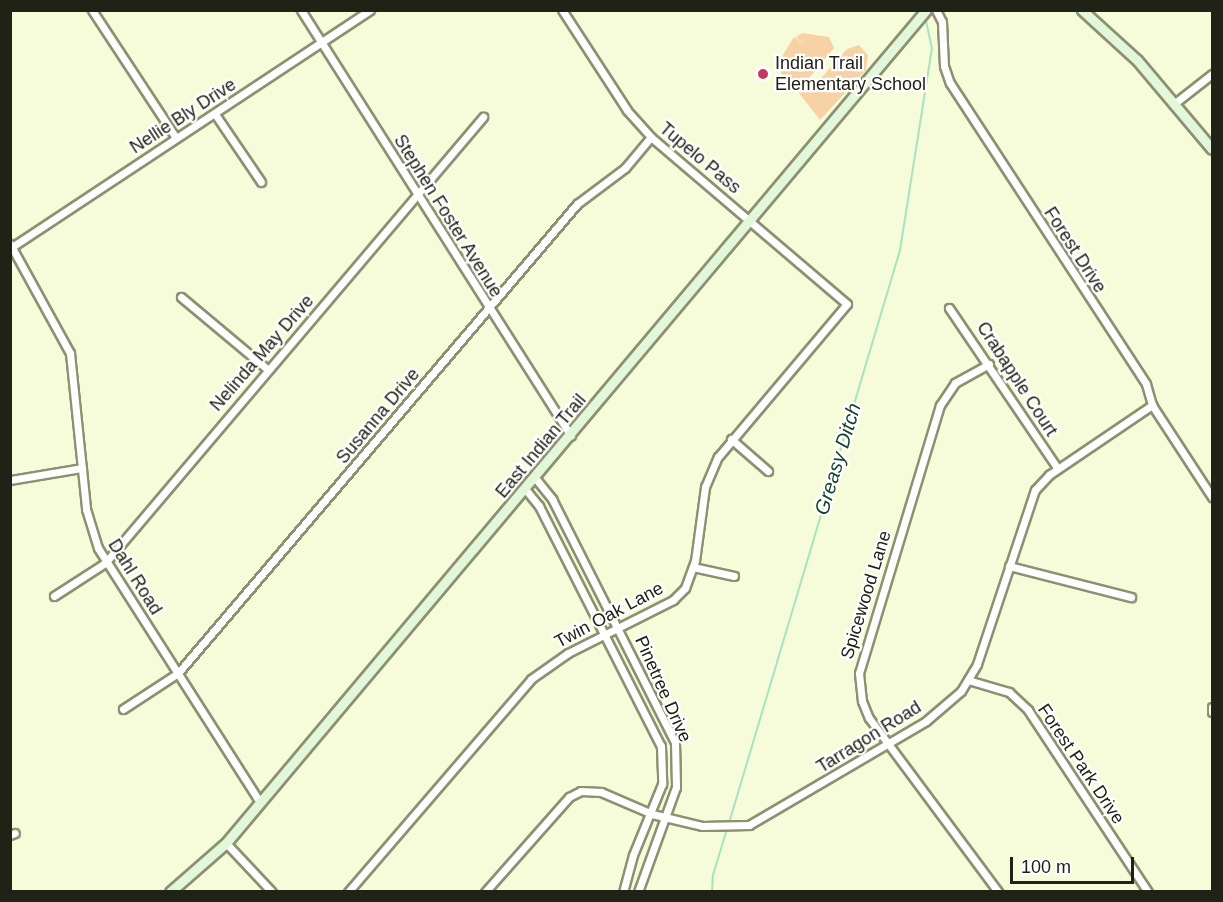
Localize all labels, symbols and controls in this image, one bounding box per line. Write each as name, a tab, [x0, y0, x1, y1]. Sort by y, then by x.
place label: Indian Trail Elementary School	[775, 53, 926, 96]
marker: Indian Trail Elementary School	[756, 67, 770, 81]
street label: Nellie Bly Drive	[126, 74, 240, 158]
street label: Tupelo Pass	[655, 118, 745, 198]
street label: Stephen Foster Avenue	[389, 130, 507, 302]
street label: Forest Drive	[1039, 203, 1111, 297]
street label: Nelinda May Drive	[206, 290, 318, 416]
street label: Crabapple Court	[972, 318, 1062, 440]
street label: Susanna Drive	[332, 364, 424, 468]
street label: East Indian Trail	[491, 389, 591, 503]
water label: Greasy Ditch	[810, 400, 866, 518]
street label: Spicewood Lane	[836, 528, 896, 662]
street label: Dahl Road	[103, 535, 167, 619]
street label: Twin Oak Lane	[551, 577, 667, 653]
street label: Pinetree Drive	[630, 633, 696, 745]
street label: Tarragon Road	[813, 696, 925, 778]
street label: Forest Park Drive	[1033, 700, 1129, 828]
scale bar	[1013, 845, 1138, 883]
text: 100 m	[1021, 857, 1071, 877]

